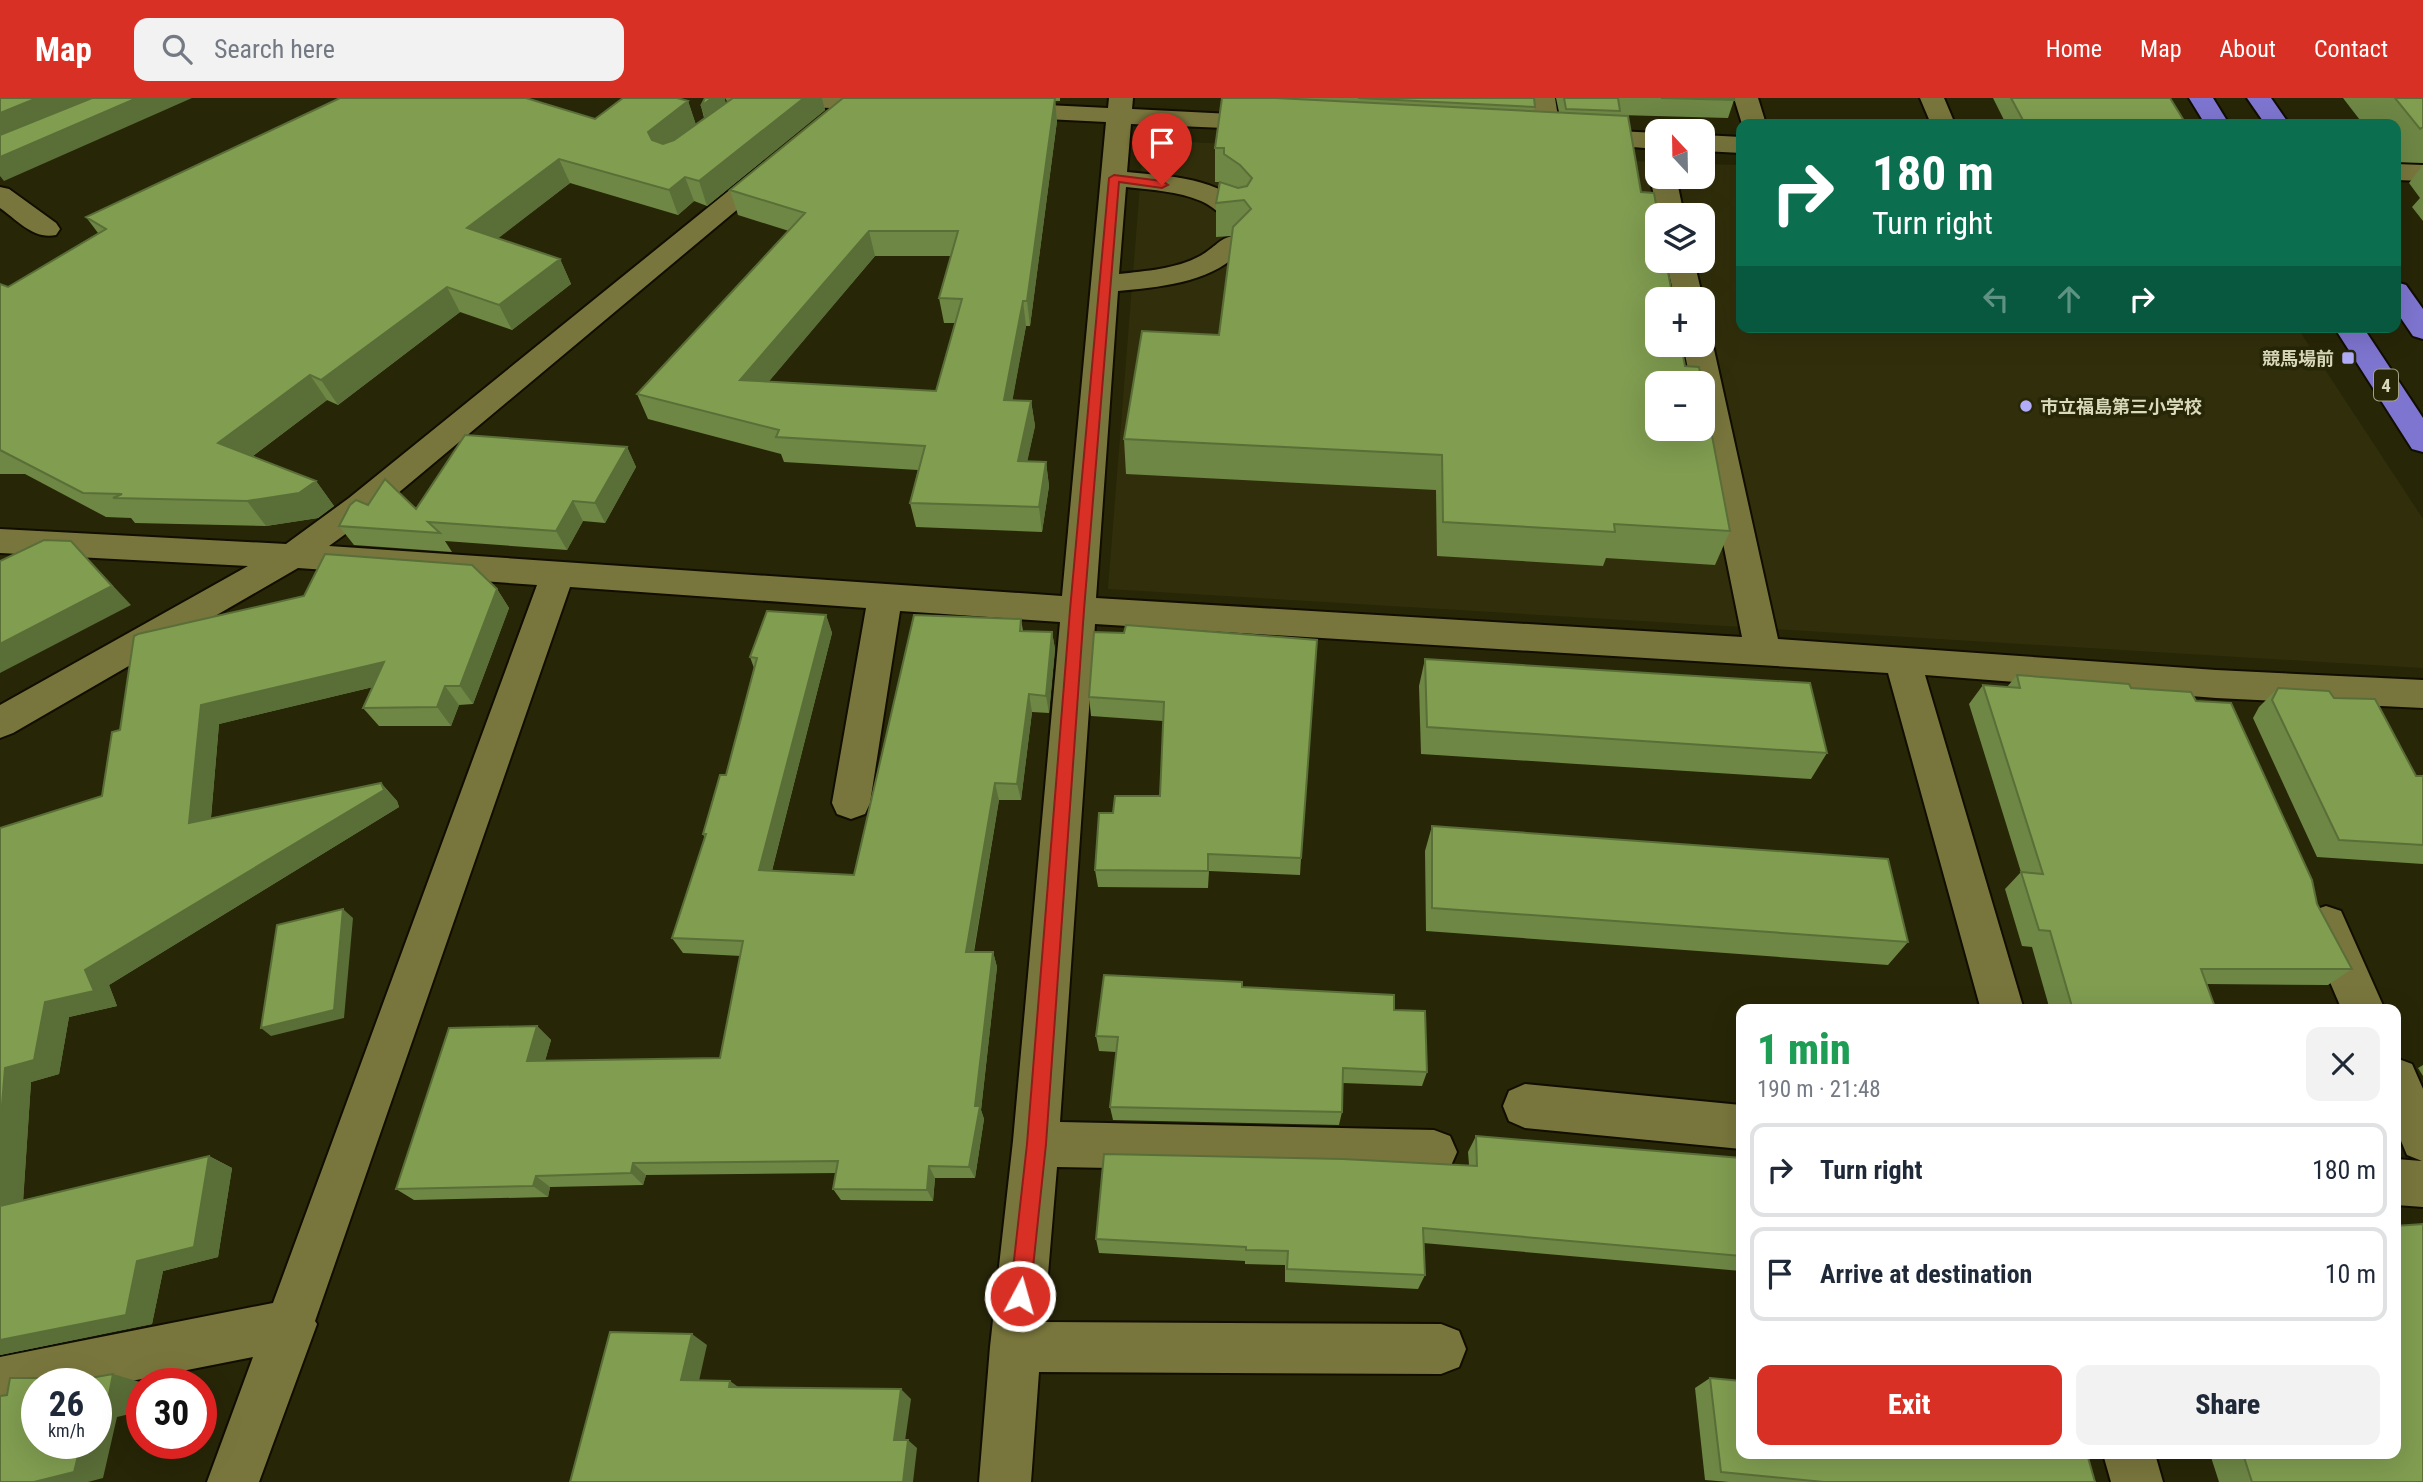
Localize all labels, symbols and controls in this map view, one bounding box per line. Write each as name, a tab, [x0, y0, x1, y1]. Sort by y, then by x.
search box	[134, 18, 624, 81]
text: Map	[35, 30, 92, 69]
icon: search	[158, 30, 196, 68]
text: Search here	[214, 34, 335, 64]
text: Home	[2046, 35, 2102, 63]
text: Map	[2140, 35, 2182, 63]
text: About	[2220, 35, 2276, 63]
text: Contact	[2314, 35, 2388, 63]
pin	[1132, 113, 1192, 185]
north arrow	[1645, 119, 1715, 189]
map controls	[1645, 119, 1715, 441]
icon: arrive	[1143, 124, 1181, 162]
text: 180 m	[1872, 145, 1994, 202]
icon: right	[1757, 147, 1848, 238]
button: layers	[1645, 203, 1715, 273]
text: Turn right	[1872, 204, 1993, 242]
icon: left	[1977, 280, 2015, 318]
icon: ahead	[2050, 280, 2088, 318]
icon: right	[2123, 280, 2161, 318]
button: +	[1645, 287, 1715, 357]
place label: 競馬場前	[2262, 348, 2334, 369]
marker: 競馬場前	[2340, 350, 2356, 366]
road number: 4	[2374, 370, 2398, 400]
button: −	[1645, 371, 1715, 441]
place label: 市立福島第三小学校	[2040, 396, 2202, 417]
marker: 市立福島第三小学校	[2018, 398, 2034, 414]
text: 1 min	[1757, 1025, 1851, 1074]
button: close	[2306, 1027, 2380, 1101]
text: 190 m · 21:48	[1757, 1076, 1881, 1103]
icon: right	[1761, 1151, 1799, 1189]
text: Turn right	[1820, 1155, 1922, 1185]
text: 180 m	[2312, 1155, 2376, 1185]
icon: arrive	[1761, 1255, 1799, 1293]
position arrow	[983, 1259, 1057, 1333]
text: Arrive at destination	[1820, 1259, 2032, 1289]
text: 10 m	[2325, 1259, 2376, 1289]
button: Exit	[1757, 1365, 2062, 1445]
button: Share	[2076, 1365, 2380, 1445]
speed limit sign: 30	[126, 1368, 217, 1459]
text: 26	[49, 1384, 84, 1425]
text: km/h	[48, 1420, 85, 1441]

